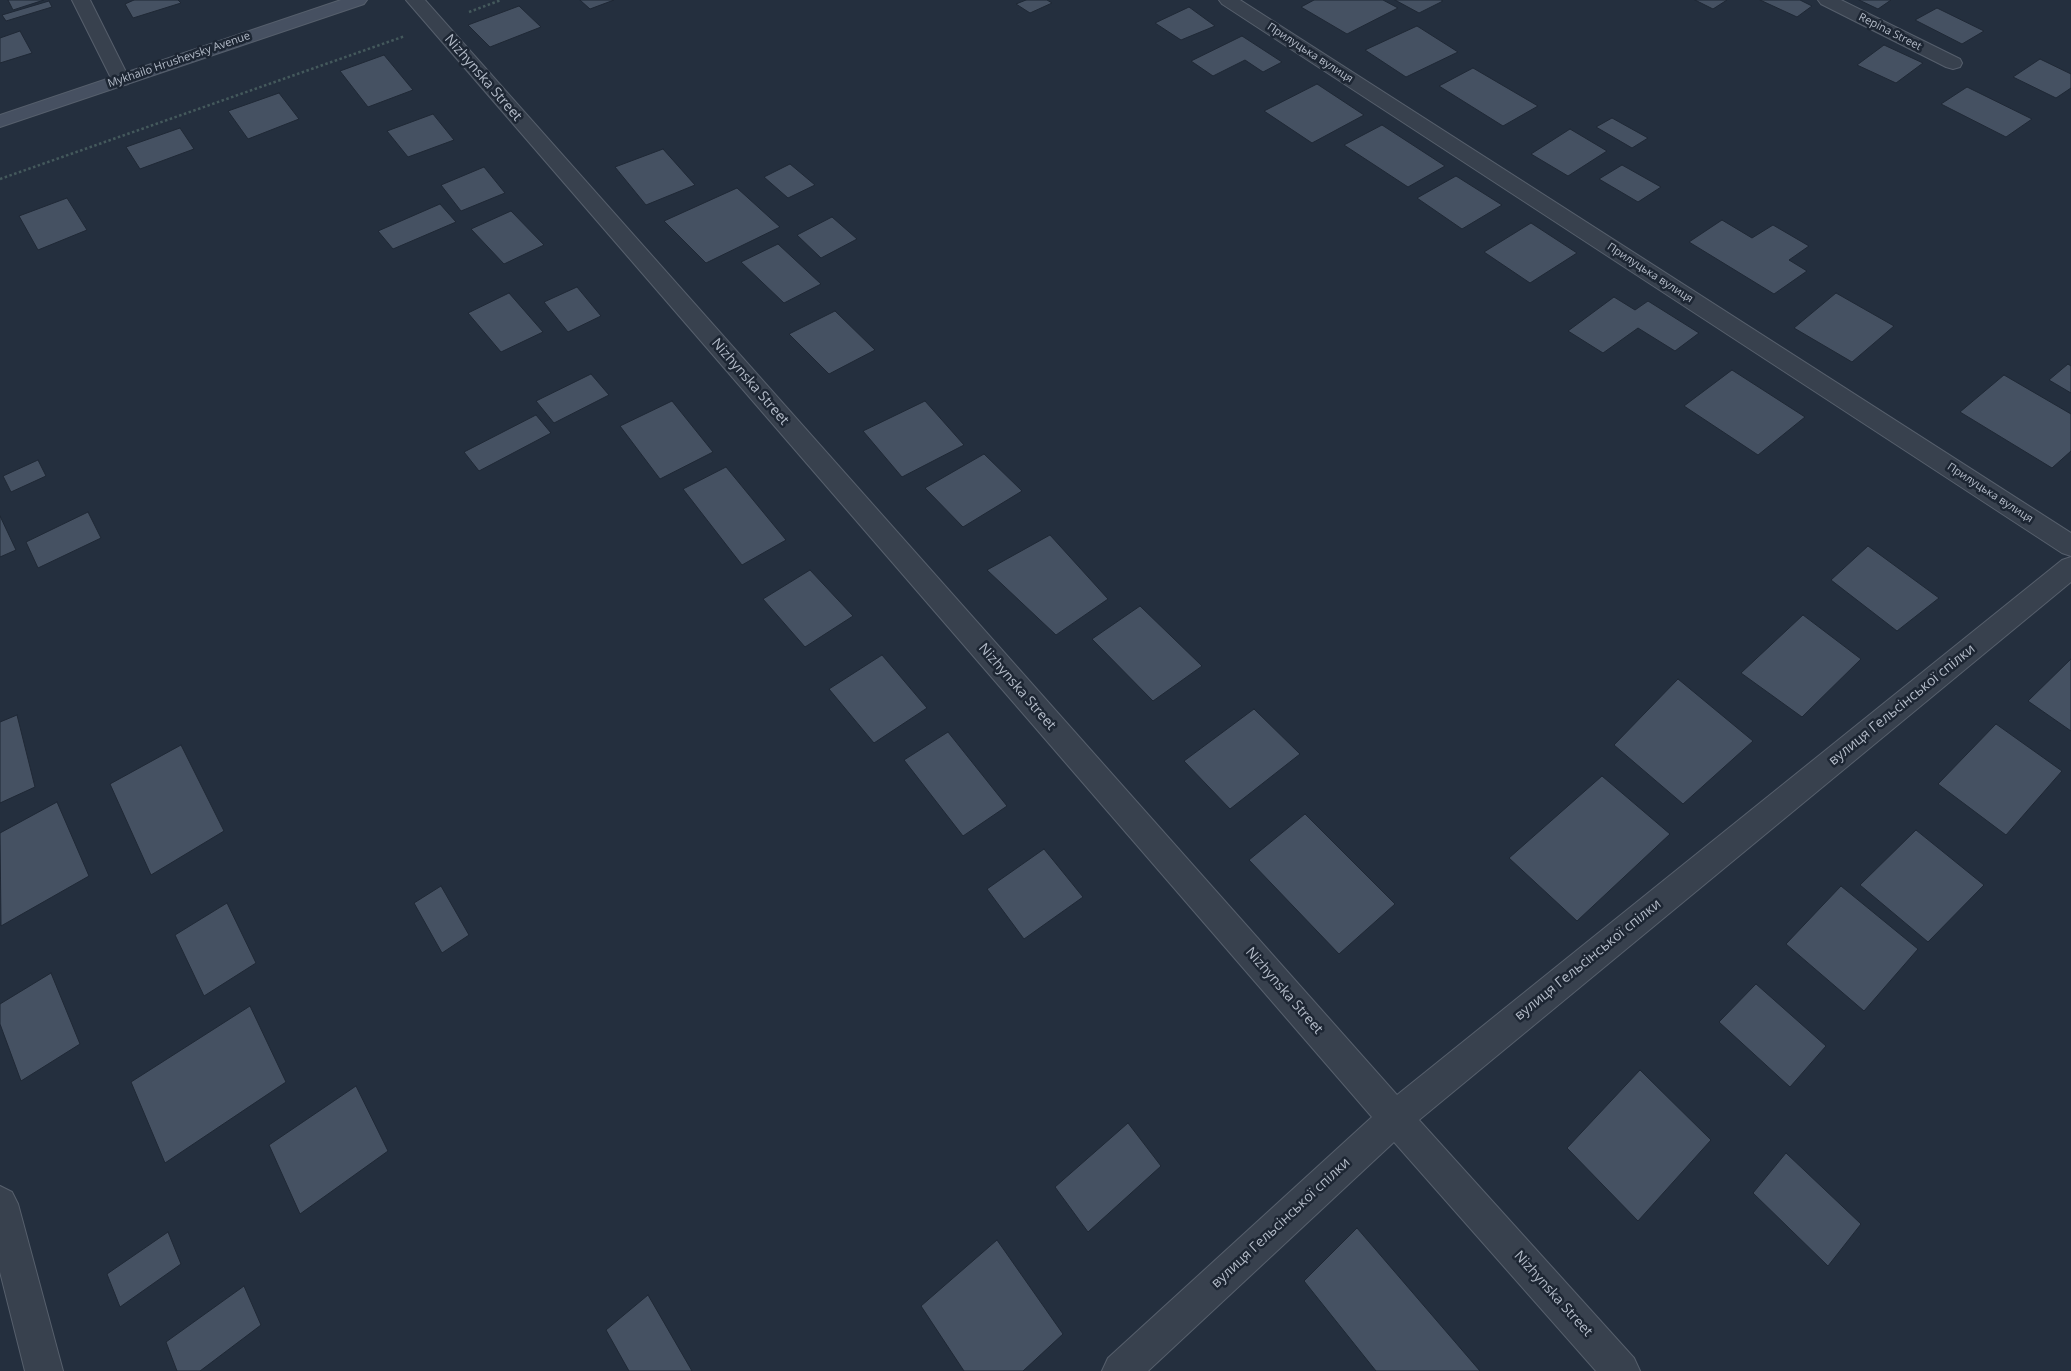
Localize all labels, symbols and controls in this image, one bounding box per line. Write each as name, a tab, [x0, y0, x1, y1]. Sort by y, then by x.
street label: Repina Street	[1856, 10, 1924, 54]
street label: Прилуцька вулиця	[1265, 20, 1355, 86]
street label: Mykhailo Hrushevsky Avenue	[106, 29, 252, 91]
street label: Nizhynska Street	[441, 31, 525, 125]
street label: Прилуцька вулиця	[1605, 240, 1695, 306]
street label: Nizhynska Street	[708, 335, 792, 429]
street label: Прилуцька вулиця	[1945, 460, 2035, 526]
street label: Nizhynska Street	[975, 640, 1059, 734]
street label: вулиця Гельсінської спілки	[1825, 641, 1979, 769]
street label: вулиця Гельсінської спілки	[1511, 896, 1665, 1024]
street label: Nizhynska Street	[1242, 944, 1326, 1038]
street label: вулиця Гельсінської спілки	[1208, 1154, 1354, 1292]
street label: Nizhynska Street	[1510, 1248, 1596, 1340]

